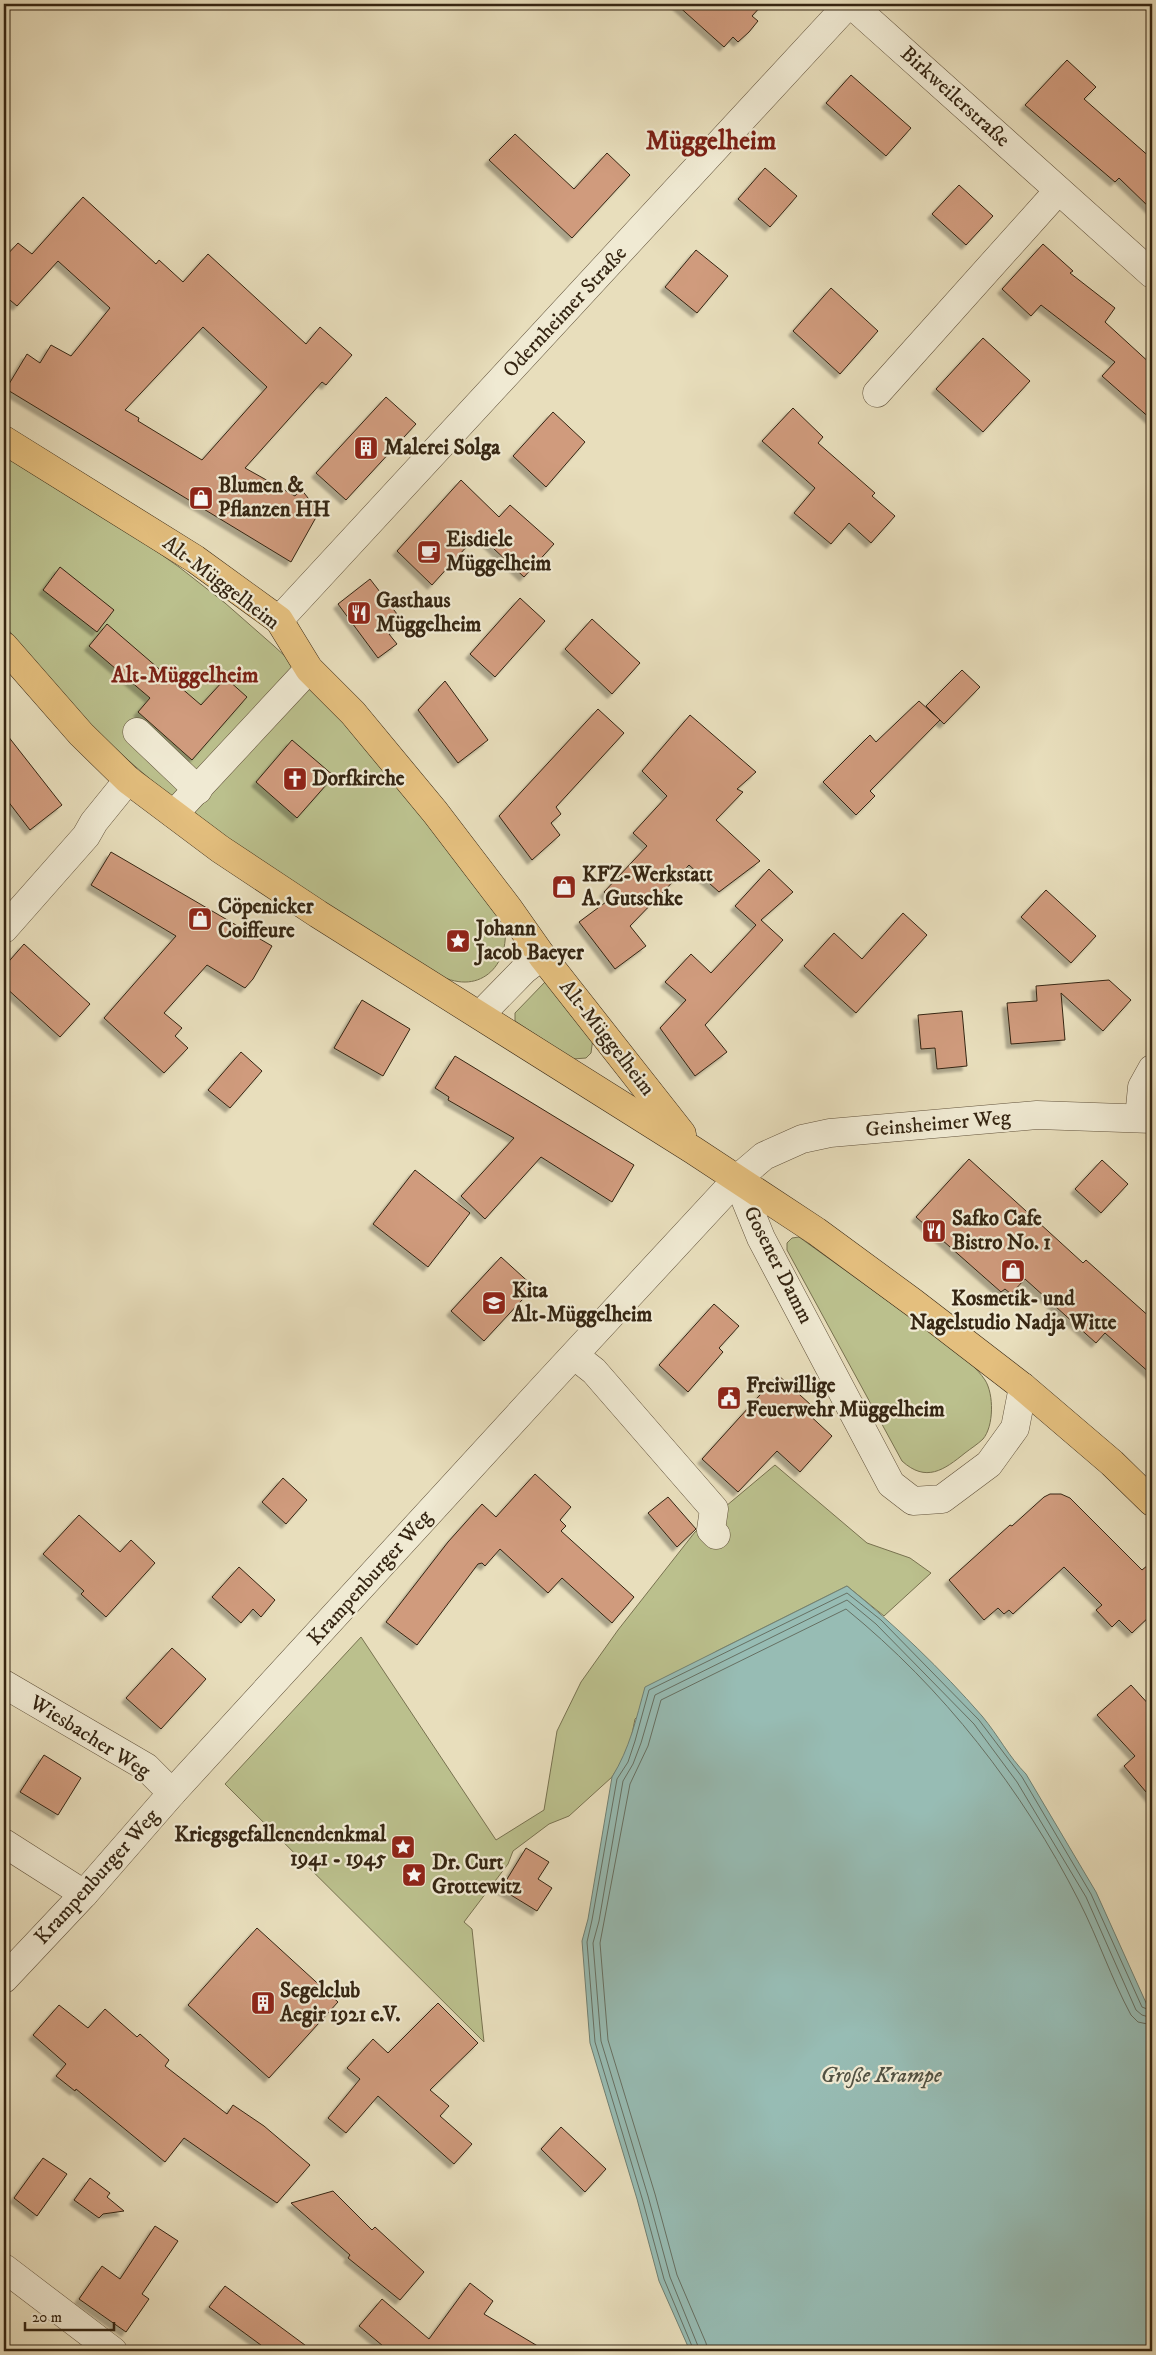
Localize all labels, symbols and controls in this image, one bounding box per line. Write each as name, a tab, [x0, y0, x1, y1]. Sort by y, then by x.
street label: Birkweilerstraße	[895, 41, 1016, 153]
district label: Müggelheim	[646, 125, 777, 158]
street label: Odernheimer Straße	[497, 241, 633, 383]
building icon: Malerei Solga	[353, 435, 379, 461]
place label: Malerei Solga	[384, 435, 501, 461]
place label: Blumen & Pflanzen HH	[218, 473, 331, 523]
shop icon: Blumen & Pflanzen HH	[188, 485, 214, 511]
place label: Eisdiele Müggelheim	[446, 527, 552, 577]
street label: Alt-Müggelheim	[157, 530, 285, 636]
cafe icon: Eisdiele Müggelheim	[416, 539, 442, 565]
place label: Gasthaus Müggelheim	[376, 588, 482, 638]
restaurant icon: Gasthaus Müggelheim	[346, 600, 372, 626]
district label: Alt-Müggelheim	[111, 662, 259, 689]
church icon: Dorfkirche	[282, 766, 308, 792]
place label: Dorfkirche	[312, 766, 405, 792]
place label: KFZ-Werkstatt A. Gutschke	[581, 862, 713, 912]
shop icon: KFZ-Werkstatt A. Gutschke	[551, 874, 577, 900]
place label: Cöpenicker Coiffeure	[218, 894, 315, 944]
shop icon: Cöpenicker Coiffeure	[187, 906, 213, 932]
place label: Johann Jacob Baeyer	[474, 916, 585, 966]
place icon: Johann Jacob Baeyer	[445, 928, 471, 954]
street label: Alt-Müggelheim	[554, 975, 661, 1101]
street label: Geinsheimer Weg	[864, 1105, 1012, 1143]
street label: Gosener Damm	[737, 1202, 819, 1328]
place label: Safko Cafe Bistro No. 1	[952, 1206, 1051, 1256]
restaurant icon: Safko Cafe Bistro No. 1	[921, 1218, 947, 1244]
shop icon: Kosmetik- und Nagelstudio Nadja Witte	[1000, 1258, 1026, 1284]
place label: Kita Alt-Müggelheim	[511, 1278, 652, 1328]
place label: Kosmetik- und Nagelstudio Nadja Witte	[910, 1286, 1117, 1337]
school or university icon: Kita Alt-Müggelheim	[481, 1290, 507, 1316]
place label: Freiwillige Feuerwehr Müggelheim	[746, 1373, 945, 1423]
public building icon: Freiwillige Feuerwehr Müggelheim	[716, 1385, 742, 1411]
street label: Krampenburger Weg	[302, 1504, 438, 1651]
street label: Wiesbacher Weg	[24, 1689, 156, 1785]
street label: Krampenburger Weg	[29, 1803, 165, 1950]
place label: Kriegsgefallenendenkmal 1941 - 1945	[174, 1822, 387, 1872]
place icon: Kriegsgefallenendenkmal 1941 - 1945	[390, 1834, 416, 1860]
place label: Dr. Curt Grottewitz	[432, 1850, 522, 1900]
place icon: Dr. Curt Grottewitz	[401, 1862, 427, 1888]
place label: Segelclub Aegir 1921 e.V.	[279, 1978, 401, 2028]
building icon: Segelclub Aegir 1921 e.V.	[250, 1990, 276, 2016]
water label: Große Krampe	[820, 2062, 942, 2089]
scale bar	[25, 2300, 114, 2332]
text: 20 m	[32, 2308, 62, 2327]

